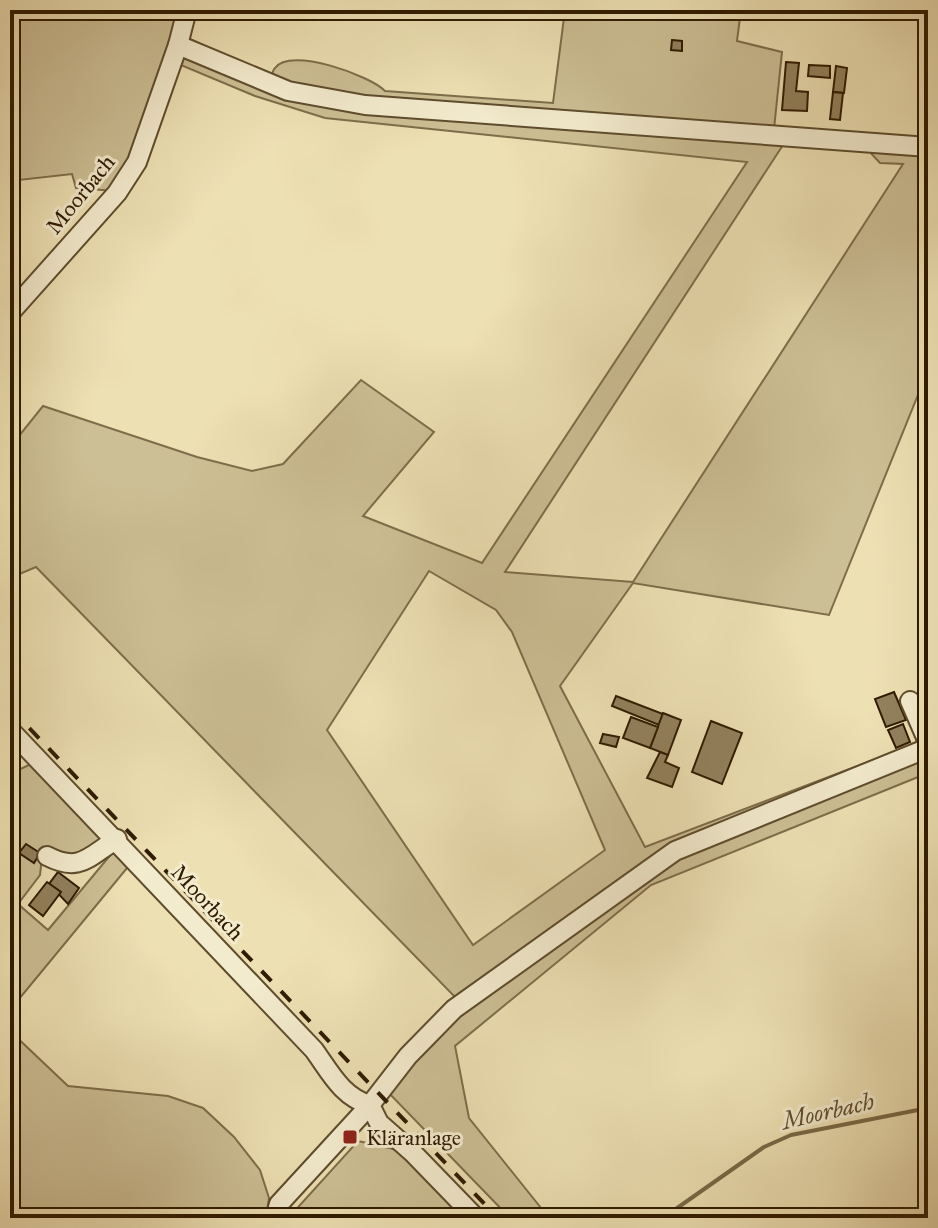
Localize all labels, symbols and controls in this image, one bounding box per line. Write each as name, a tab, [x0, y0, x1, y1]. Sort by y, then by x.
street label: Moorbach	[40, 149, 121, 240]
street label: Moorbach	[166, 859, 250, 946]
water label: Moorbach	[777, 1086, 877, 1137]
place label: Kläranlage	[366, 1124, 461, 1151]
marker: Kläranlage	[341, 1128, 359, 1146]

